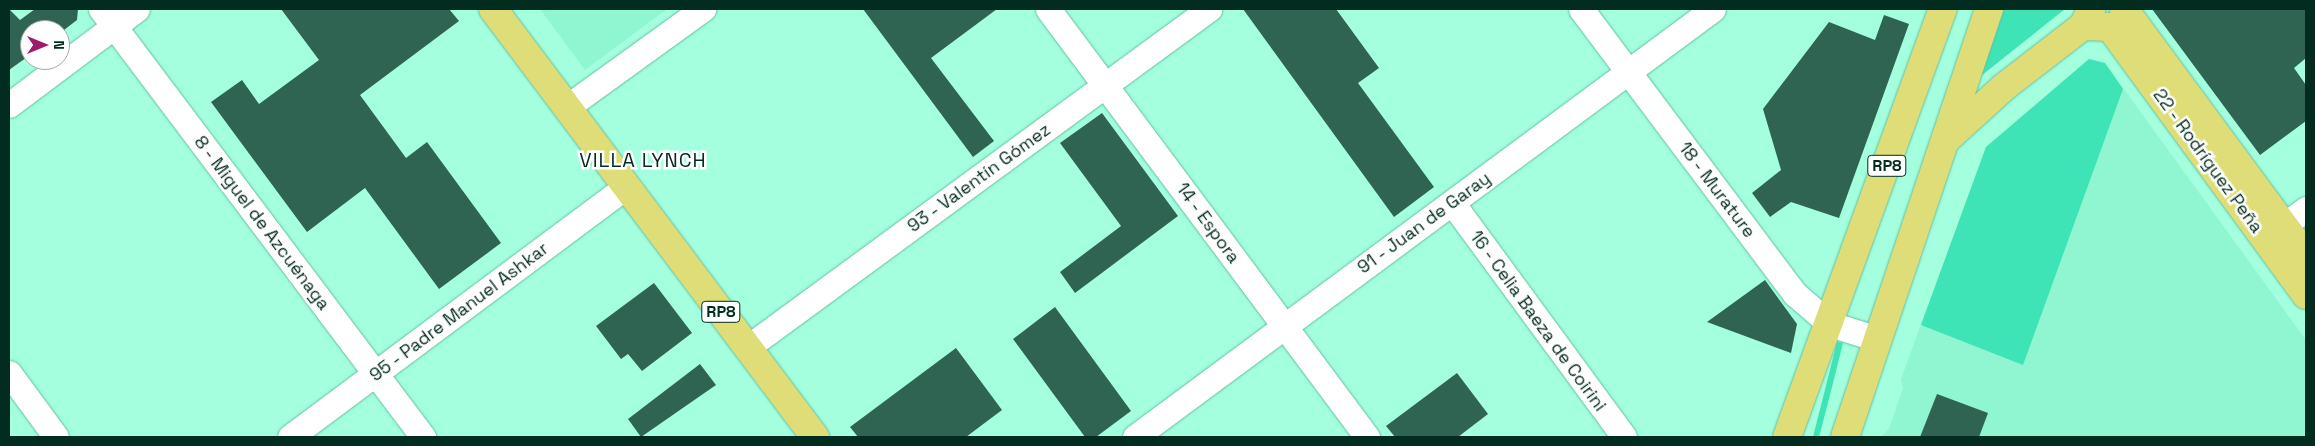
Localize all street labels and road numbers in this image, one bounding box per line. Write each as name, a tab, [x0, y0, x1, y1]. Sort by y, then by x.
street label: 22 - Rodríguez Peña	[2148, 84, 2268, 238]
street label: 93 - Valentín Gómez	[903, 119, 1055, 237]
street label: 8 - Miguel de Azcuénaga	[189, 131, 335, 315]
street label: 18 - Murature	[1674, 137, 1760, 243]
road number: RP8	[1867, 153, 1907, 180]
street label: 91 - Juan de Garay	[1353, 167, 1495, 279]
street label: 14 - Espora	[1171, 178, 1245, 268]
street label: 16 - Celia Baeza de Coirini	[1465, 226, 1611, 416]
street label: 95 - Padre Manuel Ashkar	[365, 237, 553, 387]
road number: RP8	[701, 298, 741, 326]

